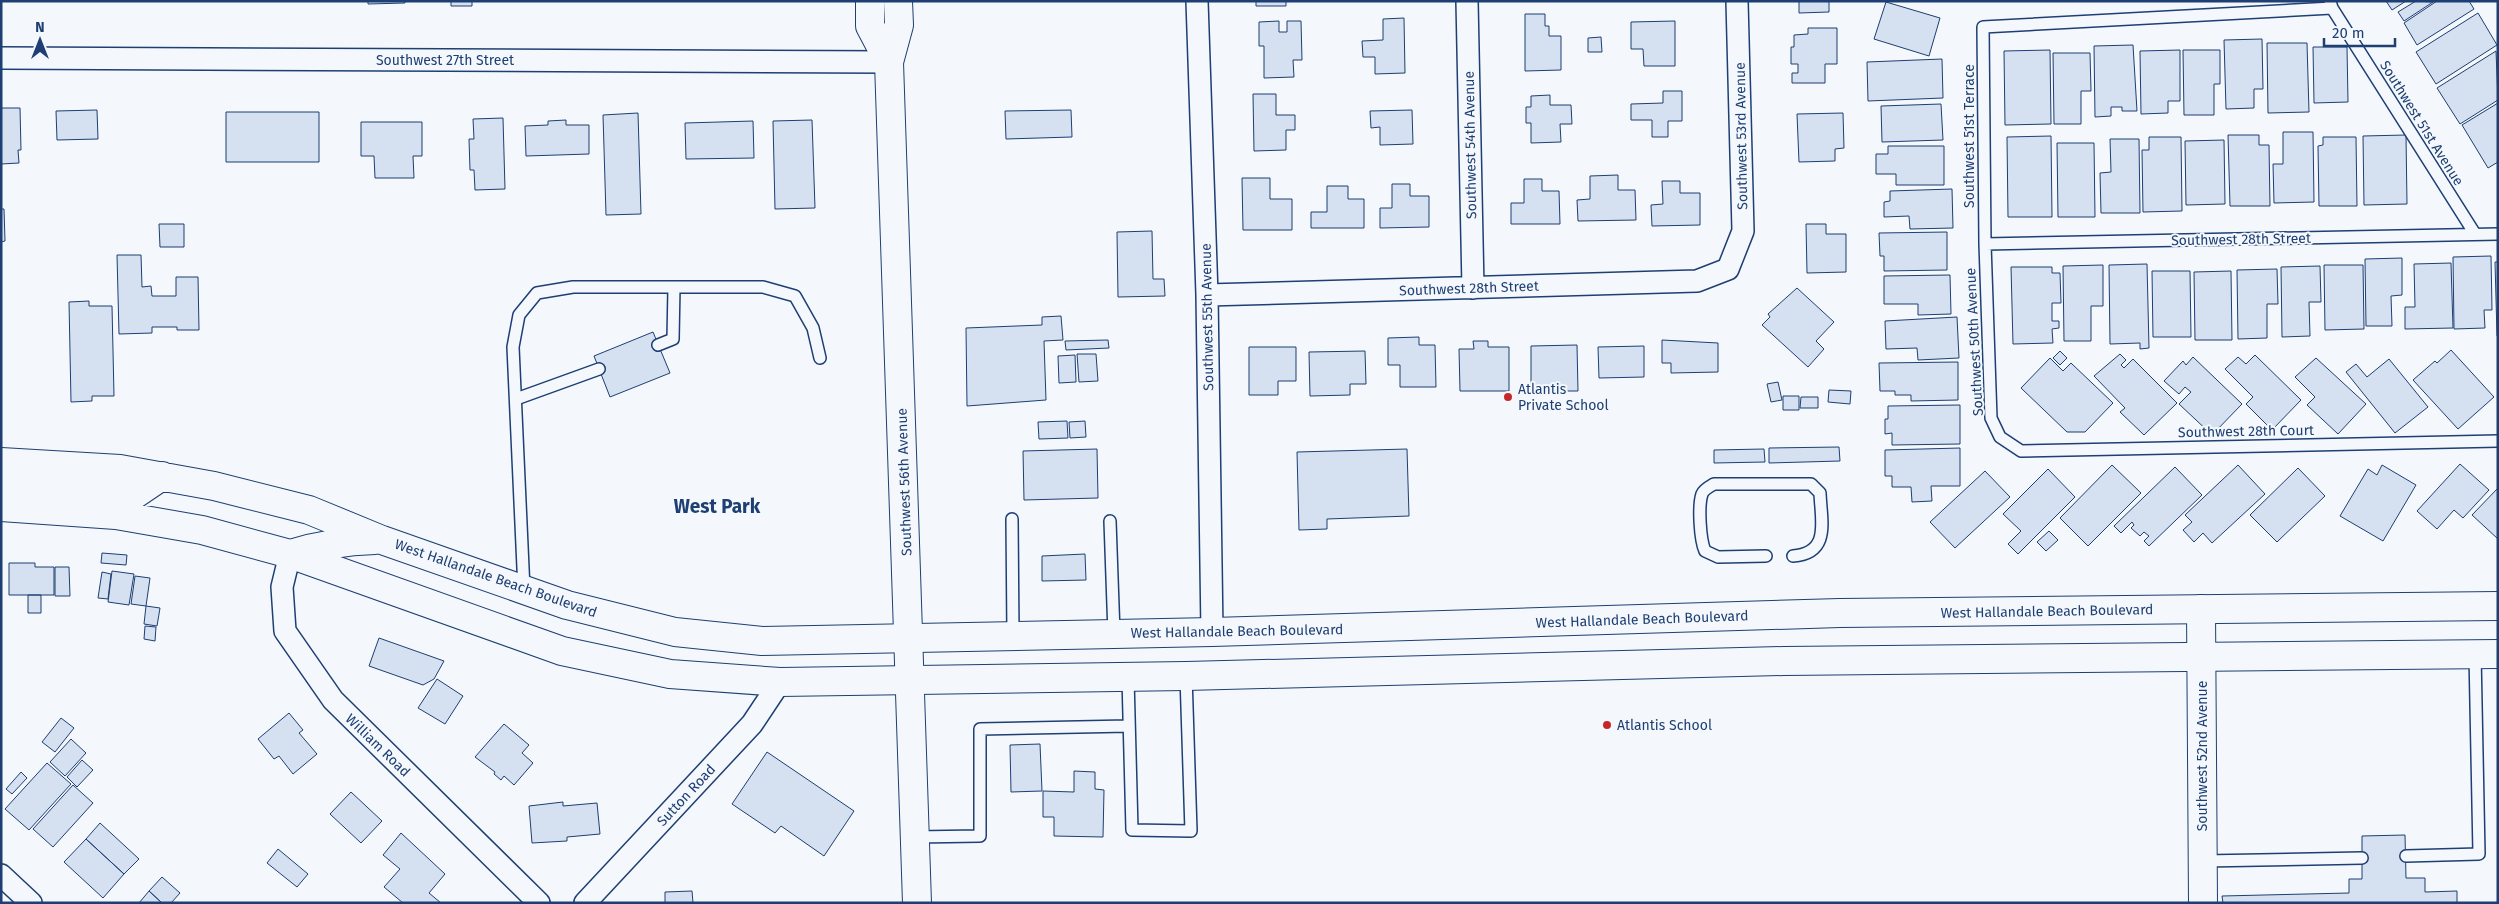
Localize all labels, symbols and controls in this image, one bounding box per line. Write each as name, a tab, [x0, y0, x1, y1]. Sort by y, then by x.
north arrow	[15, 15, 65, 65]
scale bar	[2324, 15, 2395, 47]
text: N	[35, 19, 45, 36]
text: 20 m	[2332, 24, 2365, 42]
street label: Southwest 27th Street	[376, 52, 515, 69]
street label: Southwest 51st Avenue	[2376, 58, 2467, 189]
street label: Southwest 53rd Avenue	[1732, 62, 1751, 210]
street label: Southwest 51st Terrace	[1961, 64, 1978, 208]
street label: Southwest 54th Avenue	[1461, 71, 1480, 219]
street label: Southwest 28th Street	[2171, 230, 2312, 249]
street label: Southwest 55th Avenue	[1198, 243, 1217, 391]
street label: Southwest 50th Avenue	[1962, 267, 1987, 417]
street label: Southwest 28th Street	[1399, 278, 1540, 299]
place label: Atlantis Private School	[1518, 381, 1609, 414]
marker: Atlantis Private School	[1502, 391, 1514, 403]
street label: Southwest 56th Avenue	[893, 408, 916, 556]
street label: Southwest 28th Court	[2178, 422, 2315, 441]
district label: West Park	[674, 495, 761, 518]
street label: West Hallandale Beach Boulevard	[392, 536, 599, 621]
street label: West Hallandale Beach Boulevard	[1940, 601, 2154, 622]
street label: West Hallandale Beach Boulevard	[1535, 607, 1749, 632]
street label: West Hallandale Beach Boulevard	[1130, 621, 1344, 642]
street label: Southwest 52nd Avenue	[2194, 681, 2211, 831]
street label: William Road	[342, 710, 414, 780]
place label: Atlantis School	[1617, 717, 1712, 734]
marker: Atlantis School	[1601, 719, 1613, 731]
street label: Sutton Road	[654, 761, 719, 830]

